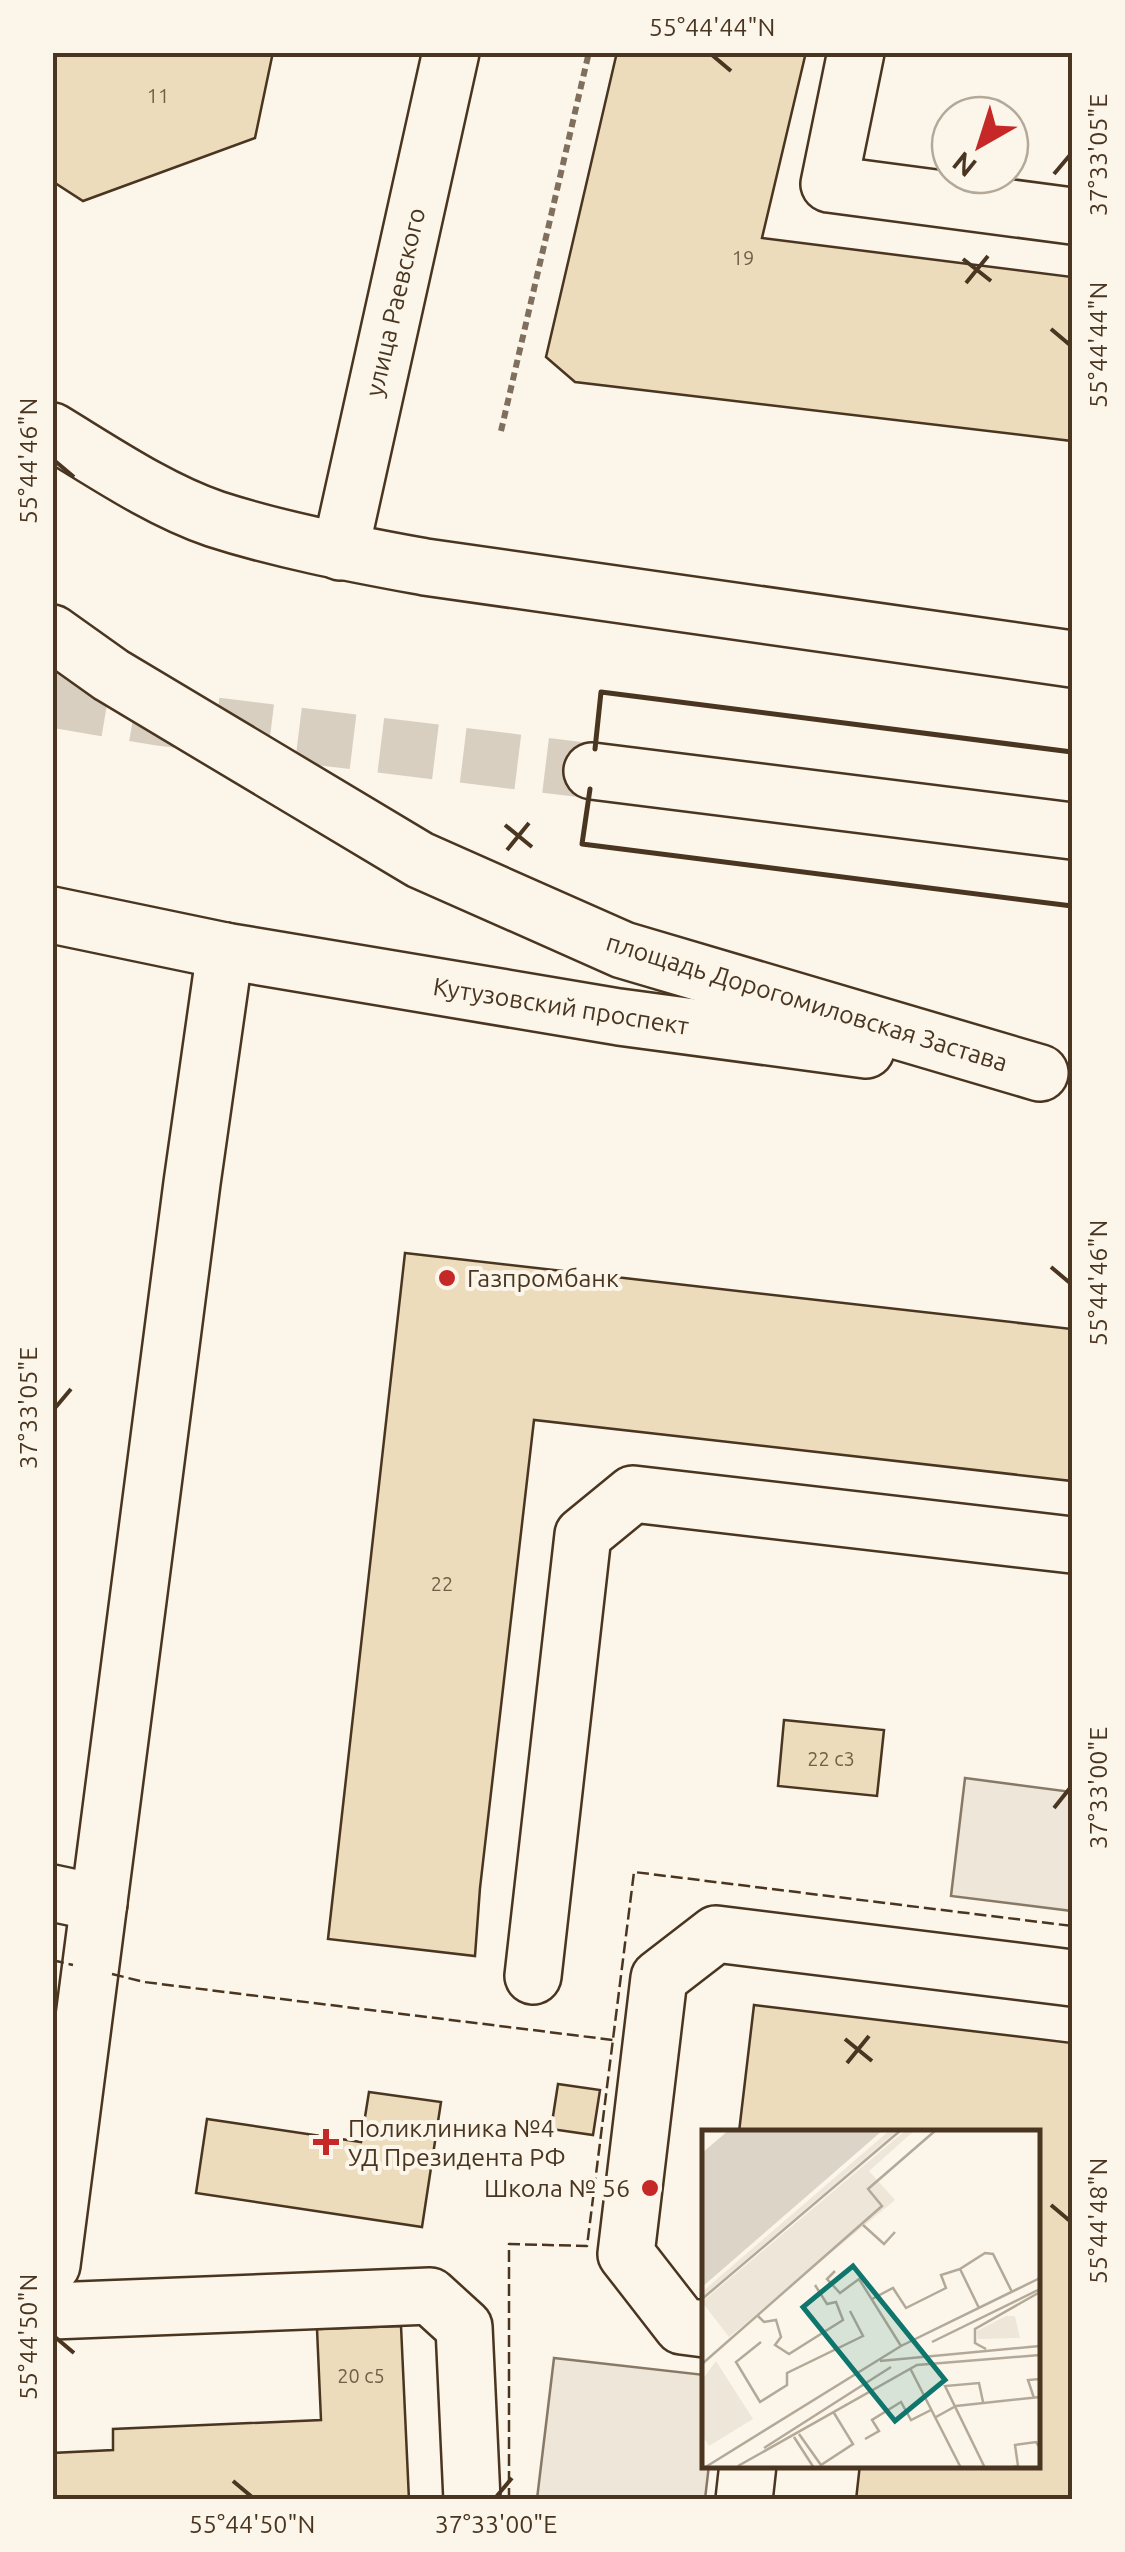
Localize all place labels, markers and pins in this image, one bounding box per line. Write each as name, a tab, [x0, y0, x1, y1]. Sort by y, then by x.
place label: Газпромбанк	[467, 1264, 619, 1292]
marker: Газпромбанк	[436, 1267, 458, 1289]
place label: Поликлиника №4 УД Президента РФ	[348, 2114, 566, 2171]
marker: Поликлиника №4 УД Президента РФ	[313, 2129, 339, 2155]
place label: Школа № 56	[484, 2174, 630, 2202]
marker: Школа № 56	[639, 2177, 661, 2199]

